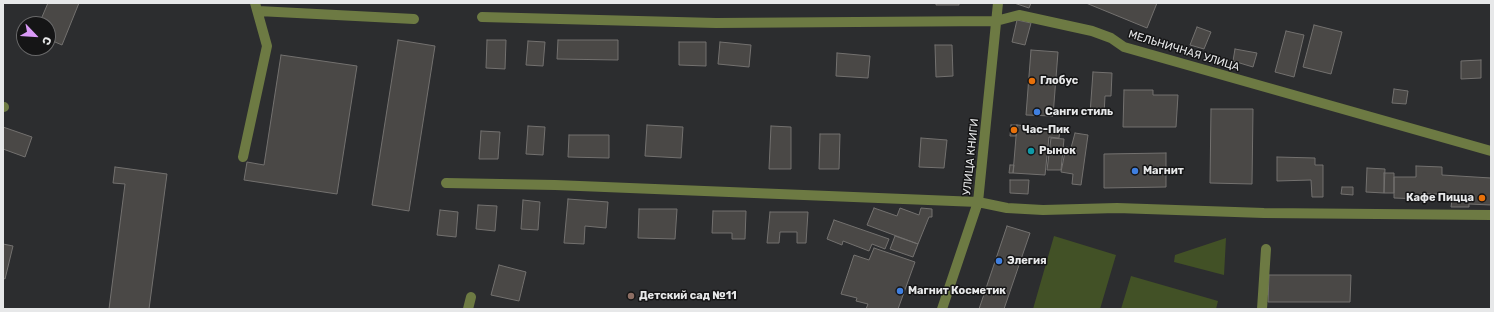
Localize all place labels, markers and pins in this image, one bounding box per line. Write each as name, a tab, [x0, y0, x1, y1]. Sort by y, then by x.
place label: Глобус	[1040, 74, 1078, 88]
marker: Глобус	[1027, 76, 1037, 86]
place label: Санги стиль	[1045, 105, 1113, 119]
marker: Санги стиль	[1032, 107, 1042, 117]
place label: Час-Пик	[1022, 123, 1070, 137]
marker: Час-Пик	[1009, 125, 1019, 135]
place label: Рынок	[1039, 144, 1076, 158]
marker: Рынок	[1026, 146, 1036, 156]
place label: Магнит	[1143, 164, 1184, 178]
marker: Магнит	[1130, 166, 1140, 176]
place label: Кафе Пицца	[1406, 191, 1474, 205]
marker: Кафе Пицца	[1477, 193, 1487, 203]
place label: Элегия	[1007, 254, 1047, 268]
marker: Элегия	[994, 256, 1004, 266]
place label: Магнит Косметик	[908, 284, 1006, 298]
marker: Магнит Косметик	[895, 286, 905, 296]
place label: Детский сад №11	[639, 289, 737, 303]
marker: Детский сад №11	[626, 291, 636, 301]

